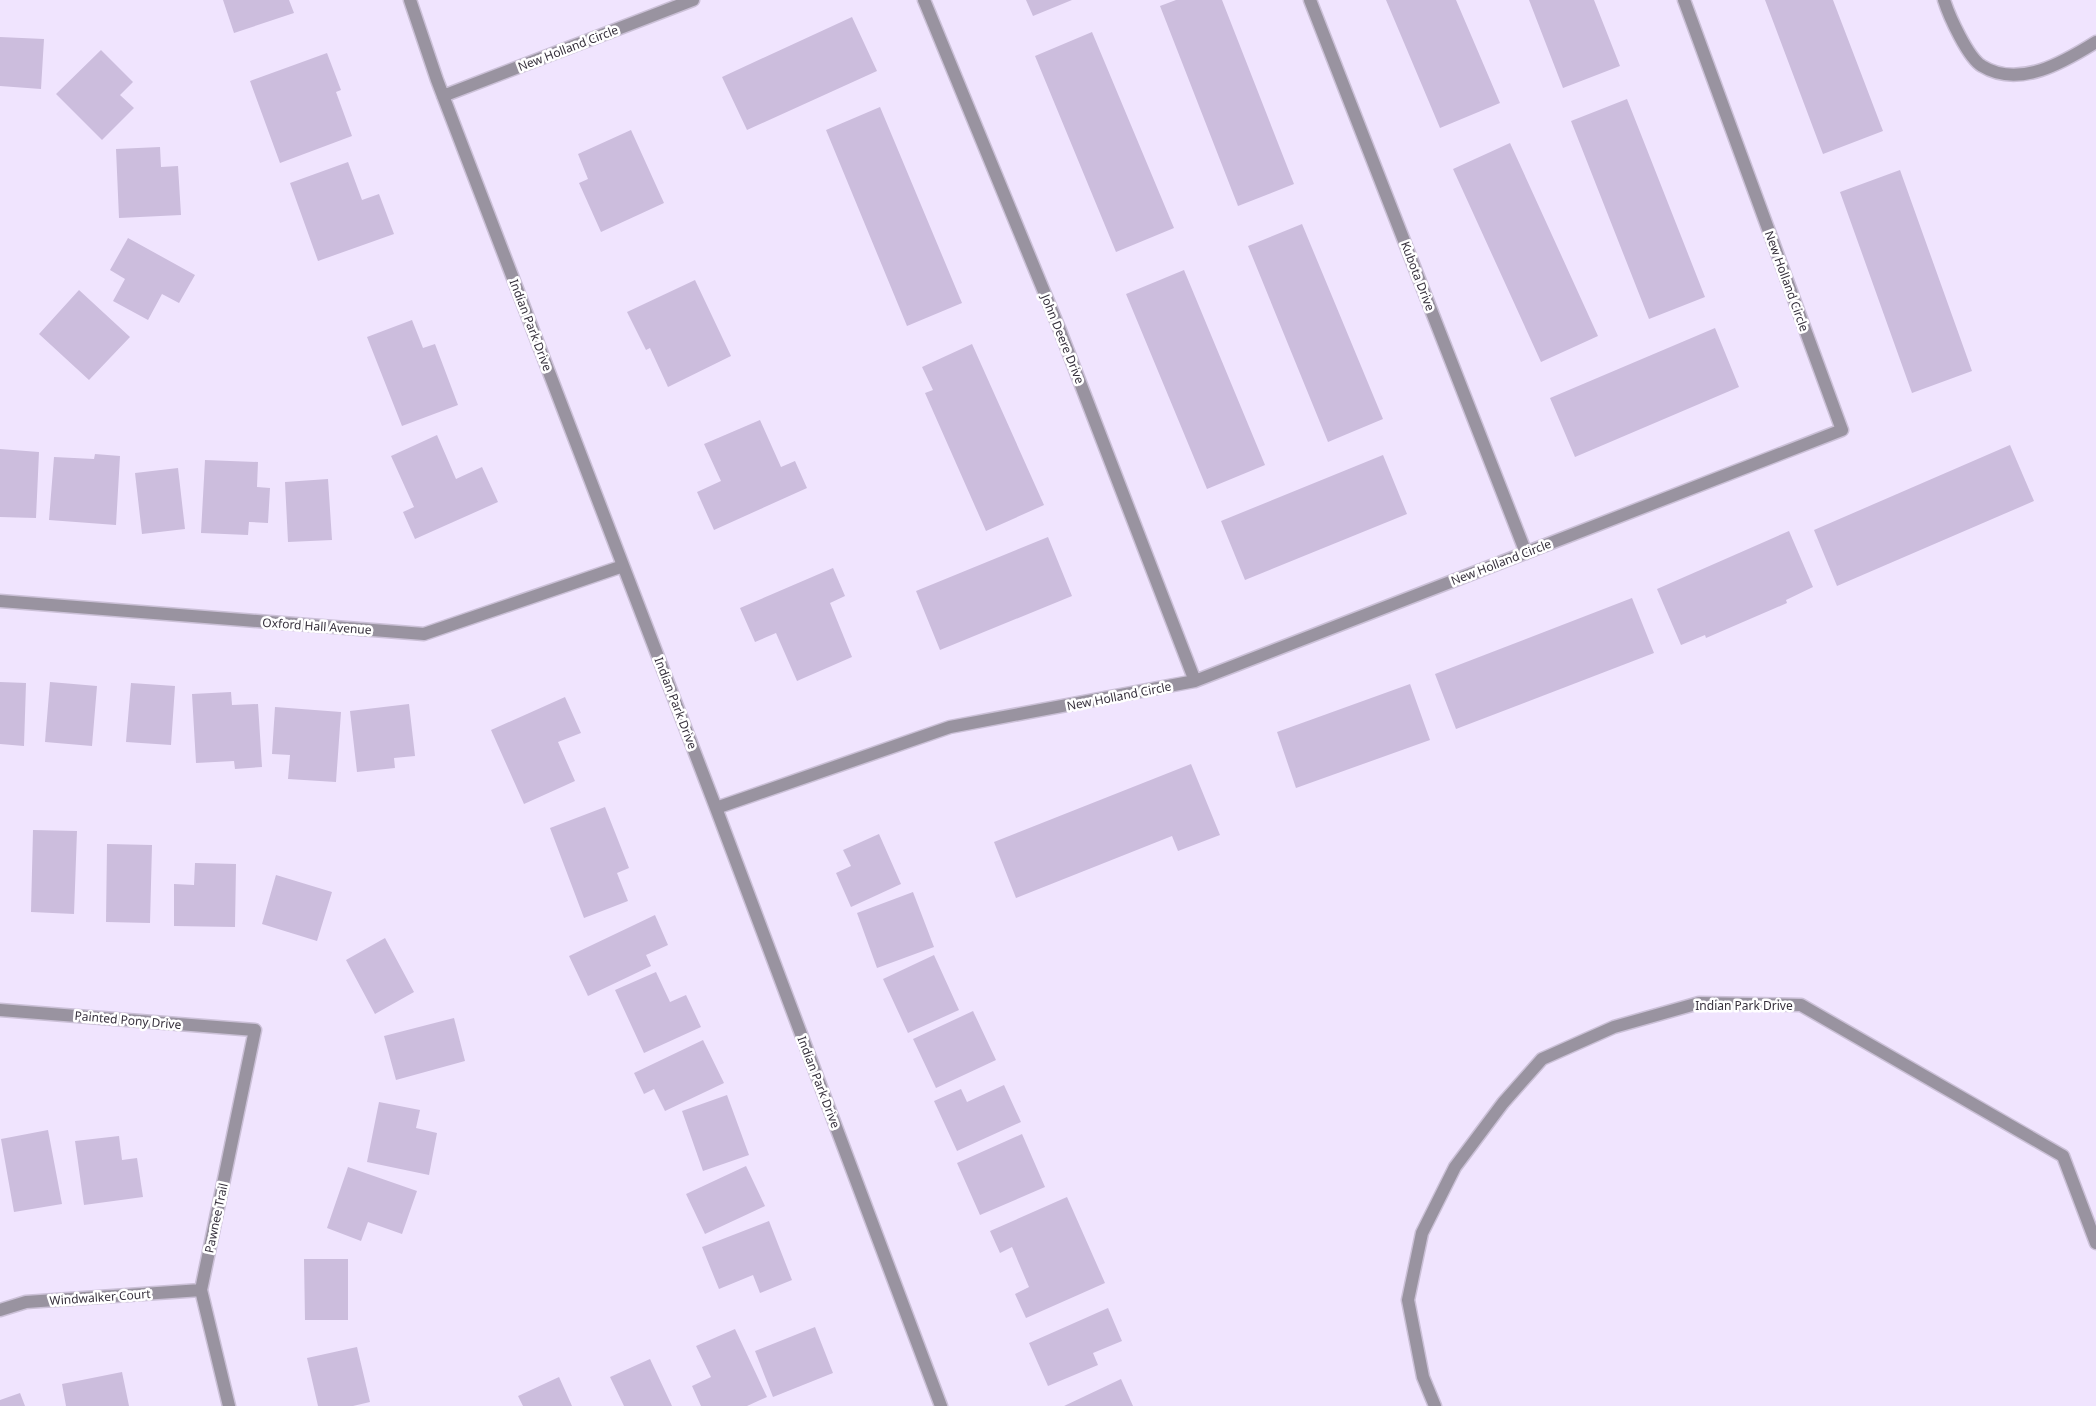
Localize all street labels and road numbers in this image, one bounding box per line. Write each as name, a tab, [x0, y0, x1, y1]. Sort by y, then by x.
street label: New Holland Circle	[515, 21, 621, 75]
street label: New Holland Circle	[1761, 228, 1813, 334]
street label: Kubota Drive	[1397, 239, 1439, 313]
street label: Indian Park Drive	[506, 276, 556, 374]
street label: John Deere Drive	[1037, 291, 1089, 386]
street label: New Holland Circle	[1448, 535, 1554, 589]
street label: Oxford Hall Avenue	[262, 614, 372, 638]
street label: Indian Park Drive	[651, 654, 701, 752]
street label: New Holland Circle	[1065, 677, 1173, 714]
street label: Indian Park Drive	[1695, 997, 1793, 1014]
street label: Painted Pony Drive	[74, 1007, 182, 1033]
street label: Indian Park Drive	[794, 1033, 844, 1131]
street label: Pawnee Trail	[200, 1181, 232, 1255]
street label: Windwalker Court	[49, 1285, 152, 1309]

